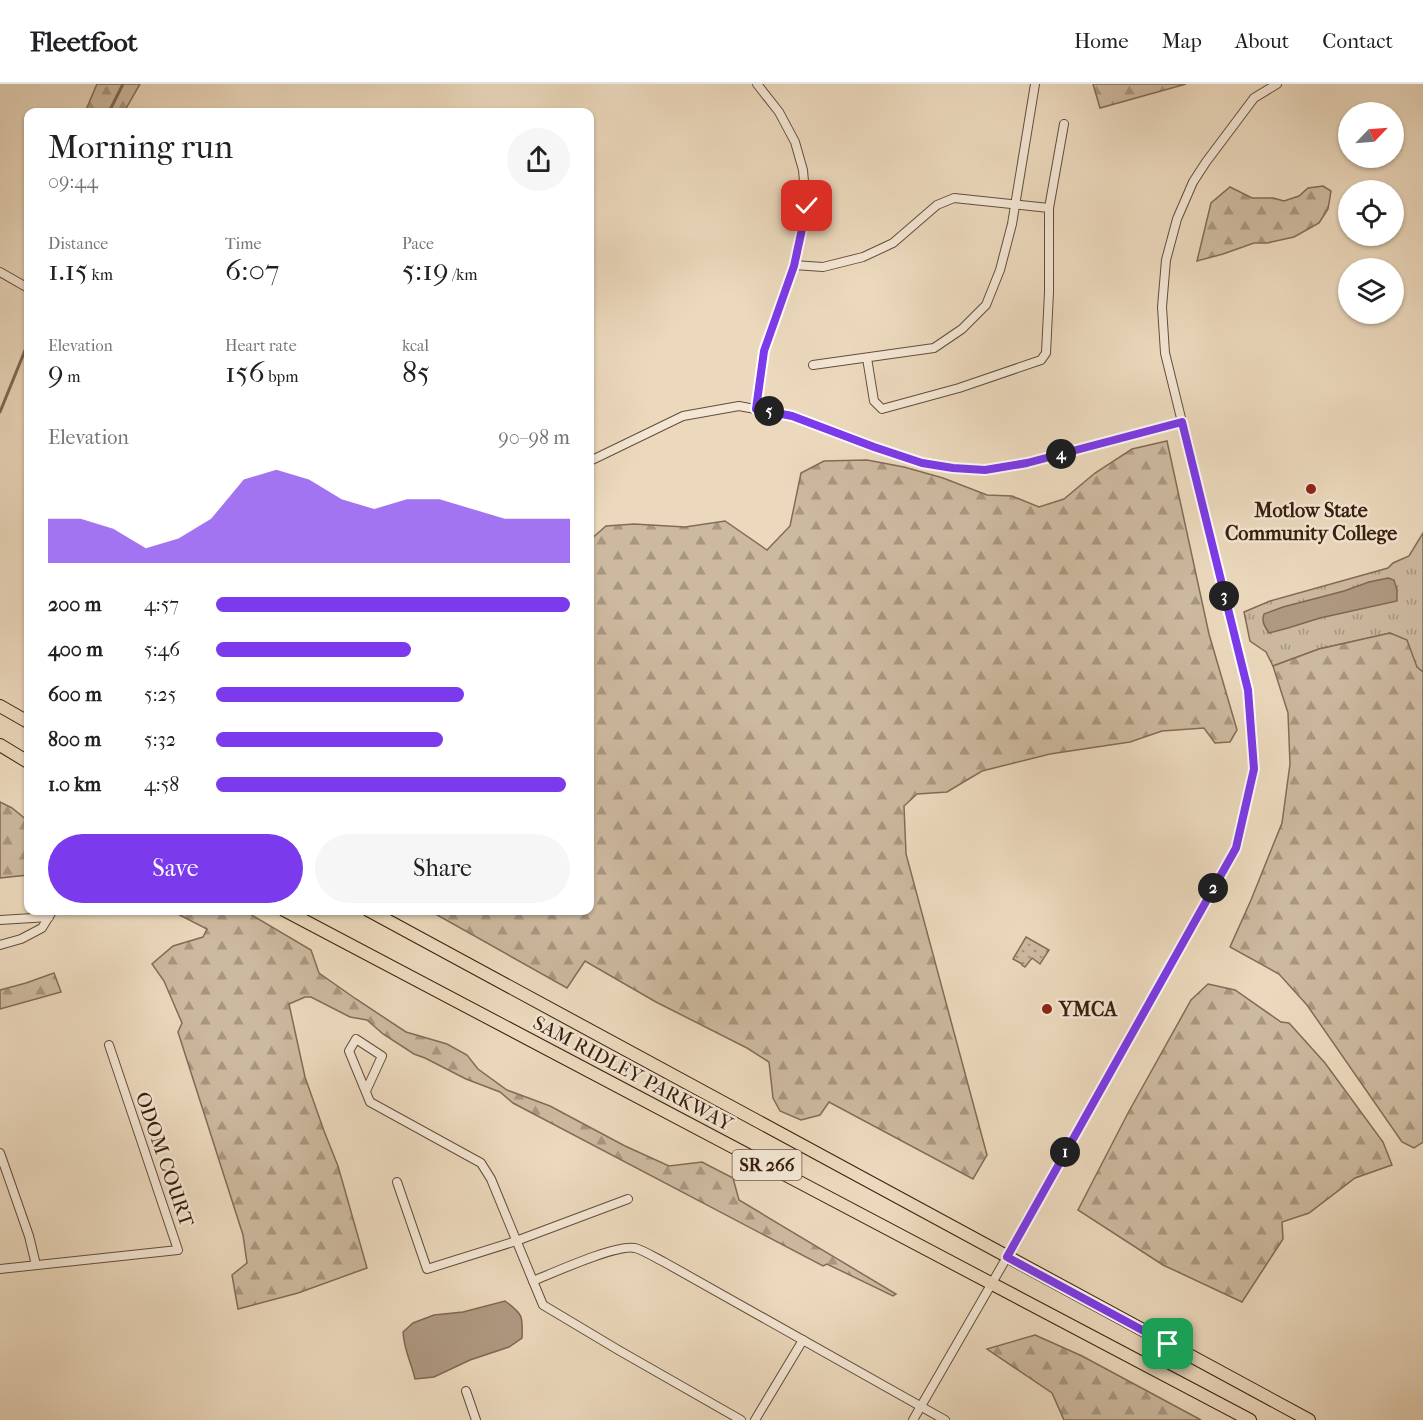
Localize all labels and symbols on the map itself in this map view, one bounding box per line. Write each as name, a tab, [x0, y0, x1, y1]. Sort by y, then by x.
north arrow	[1338, 102, 1404, 168]
pin	[781, 180, 832, 231]
pin: 5	[754, 396, 784, 426]
pin: 4	[1046, 439, 1076, 469]
marker: Motlow State Community College	[1304, 482, 1318, 496]
place label: Motlow State Community College	[1225, 499, 1397, 545]
pin: 3	[1209, 581, 1239, 611]
pin: 2	[1198, 873, 1228, 903]
place label: YMCA	[1058, 998, 1118, 1021]
marker: YMCA	[1040, 1002, 1054, 1016]
street label: SAM RIDLEY PARKWAY	[529, 1011, 738, 1136]
street label: ODOM COURT	[131, 1089, 199, 1230]
pin: 1	[1050, 1137, 1080, 1167]
road number: SR 266	[732, 1150, 801, 1180]
pin	[1142, 1318, 1193, 1369]

